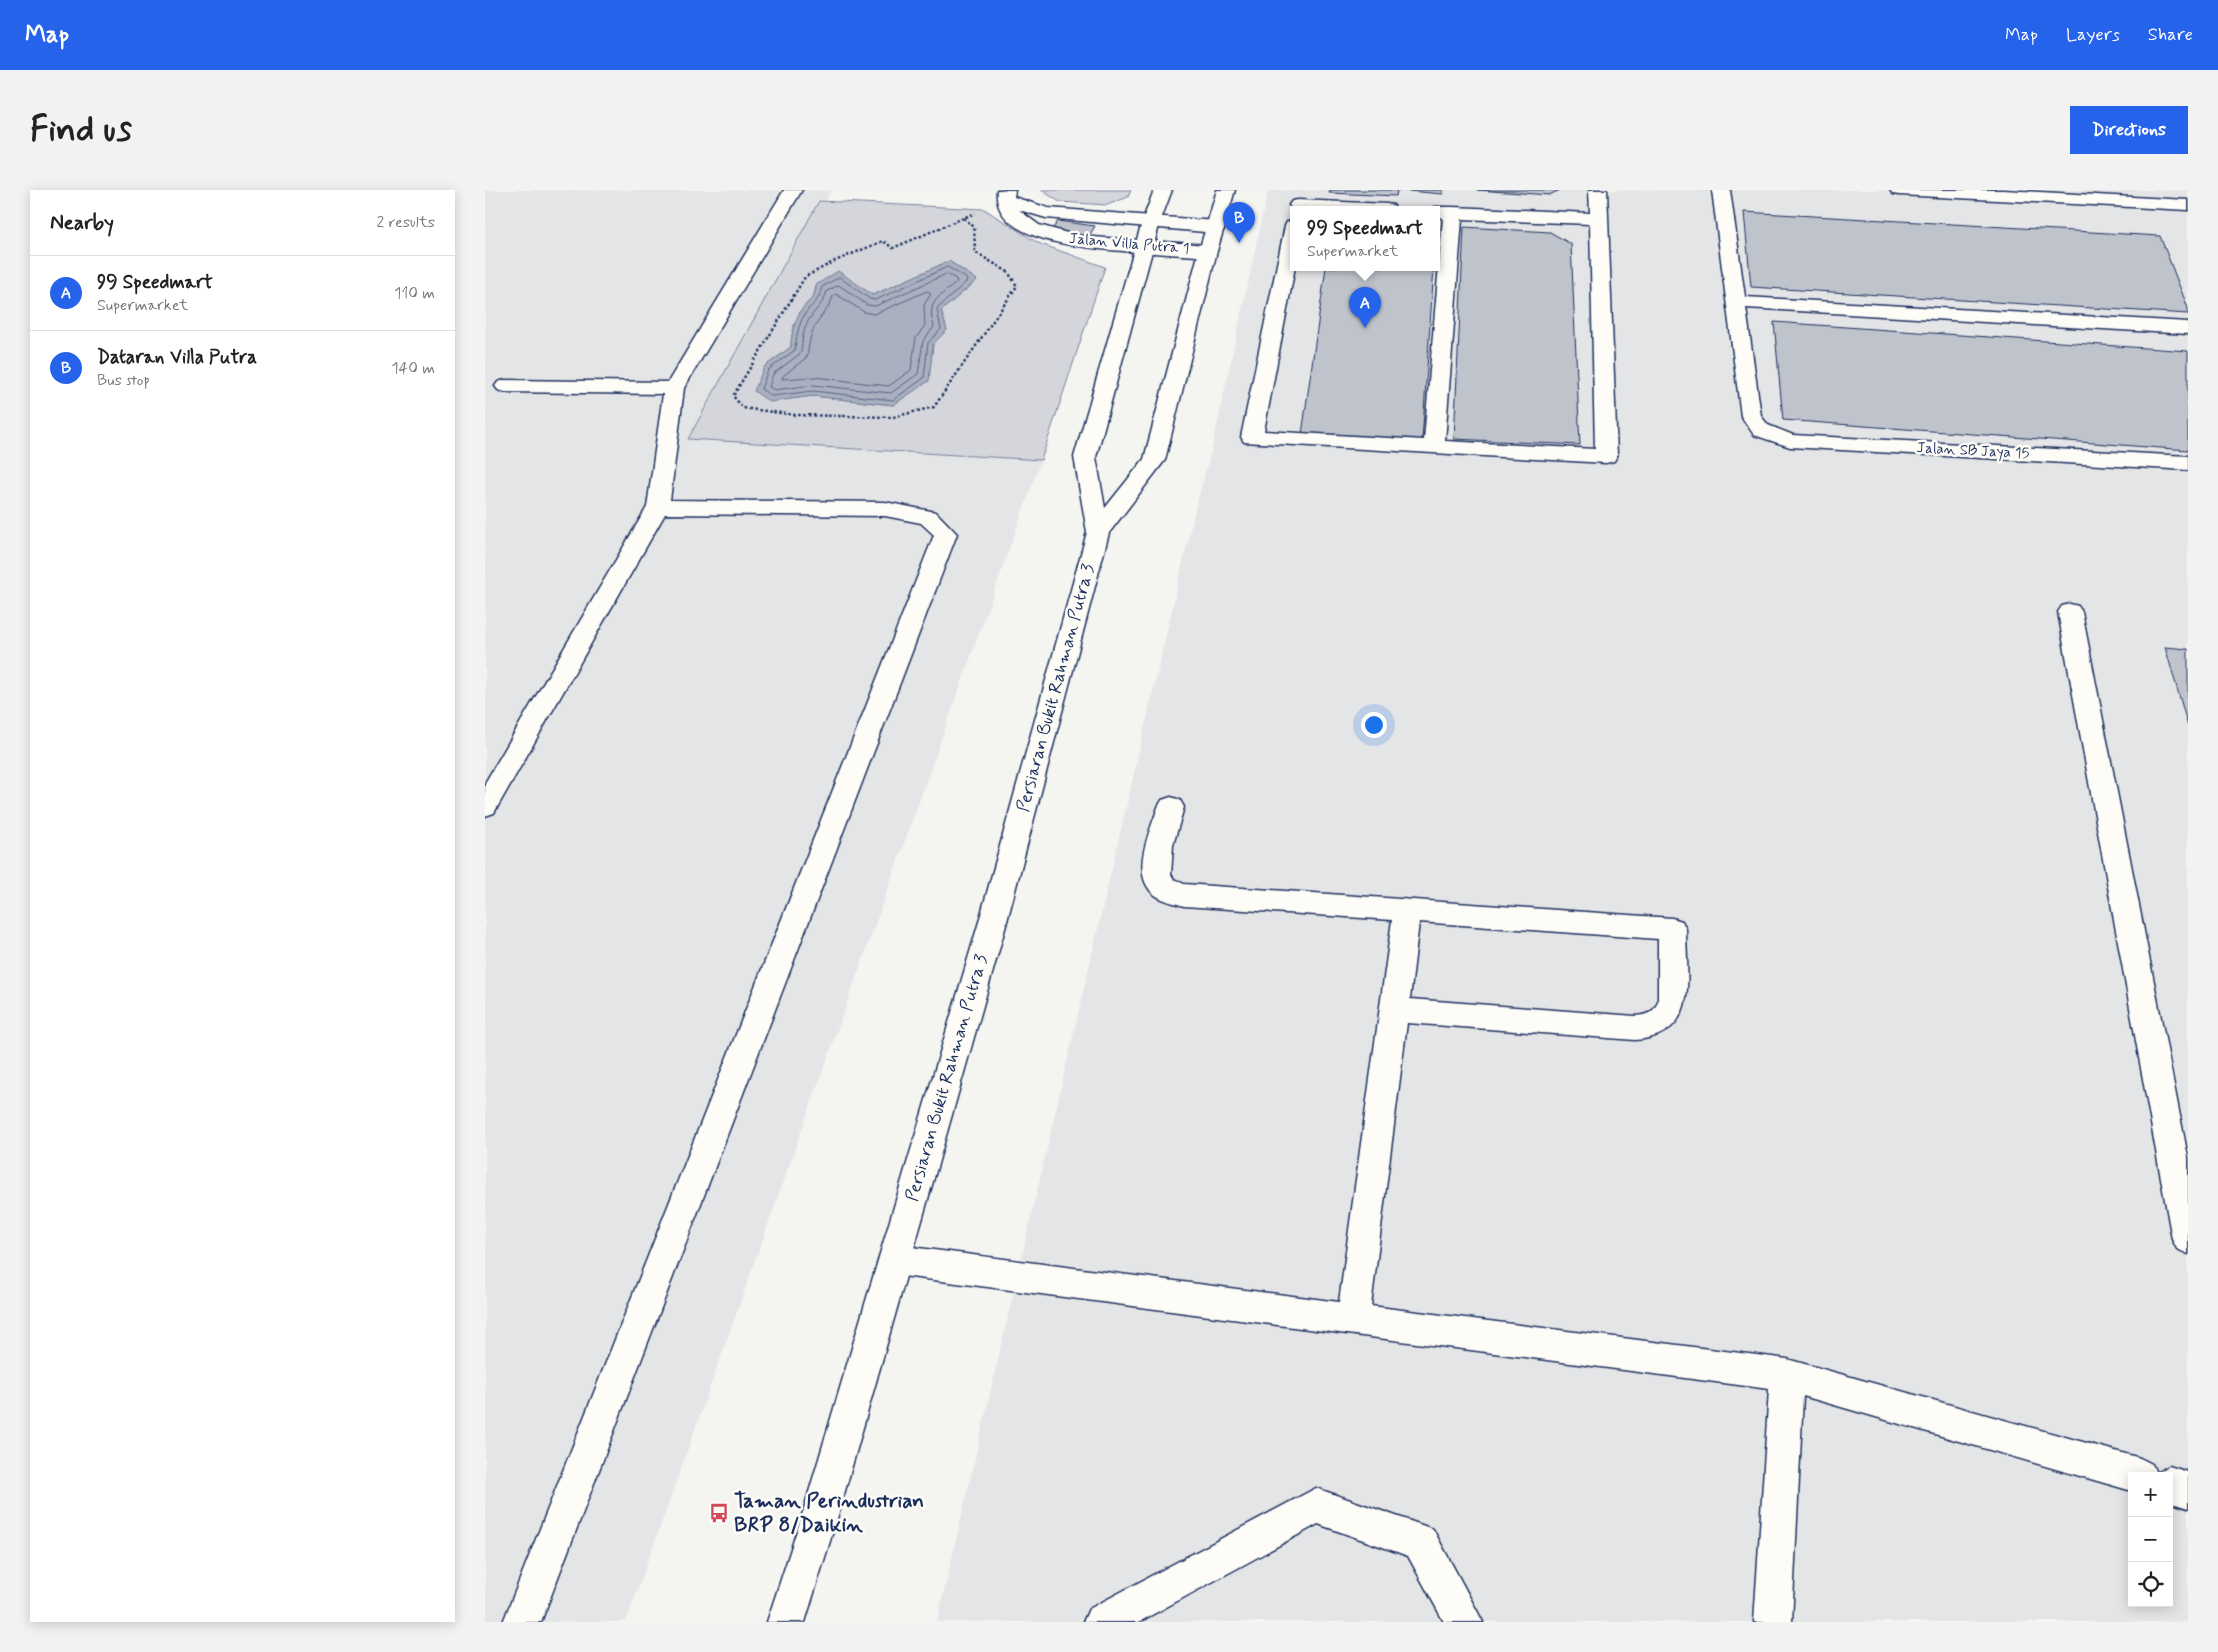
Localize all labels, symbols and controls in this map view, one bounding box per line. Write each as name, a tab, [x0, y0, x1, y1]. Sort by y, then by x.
text: Map	[25, 20, 69, 51]
text: Map	[2005, 23, 2038, 47]
text: Layers	[2066, 23, 2120, 47]
text: Share	[2148, 23, 2193, 47]
button: Directions	[2070, 106, 2188, 154]
text: Find us	[30, 107, 132, 153]
pin: B	[1223, 202, 1255, 243]
popup	[1290, 206, 1440, 271]
text: Nearby	[50, 209, 114, 237]
text: 2 results	[377, 212, 435, 233]
text: 99 Speedmart	[1307, 216, 1423, 241]
street label: Jalan Villa Putra 1	[1068, 229, 1190, 259]
text: Supermarket	[1307, 241, 1398, 262]
text: 99 Speedmart	[97, 270, 213, 295]
text: A	[61, 283, 71, 304]
text: 110 m	[394, 283, 435, 304]
pin: A	[1349, 287, 1381, 328]
text: Supermarket	[97, 295, 188, 316]
text: Dataran Villa Putra	[97, 345, 257, 370]
text: B	[61, 358, 71, 379]
text: 140 m	[391, 358, 435, 379]
text: Bus stop	[97, 370, 150, 391]
street label: Jalan SB Jaya 15	[1916, 438, 2030, 464]
street label: Persiaran Bukit Rahman Putra 3	[1011, 561, 1101, 815]
your location	[1361, 712, 1387, 738]
street label: Persiaran Bukit Rahman Putra 3	[900, 952, 994, 1204]
map controls	[2128, 1472, 2173, 1607]
button: +	[2128, 1472, 2173, 1517]
place label: Taman Perindustrian BRP 8/Daikin	[734, 1487, 924, 1539]
bus stop icon: Taman Perindustrian BRP 8/Daikin	[708, 1502, 730, 1524]
button: −	[2128, 1517, 2173, 1562]
button: locate	[2128, 1562, 2173, 1607]

